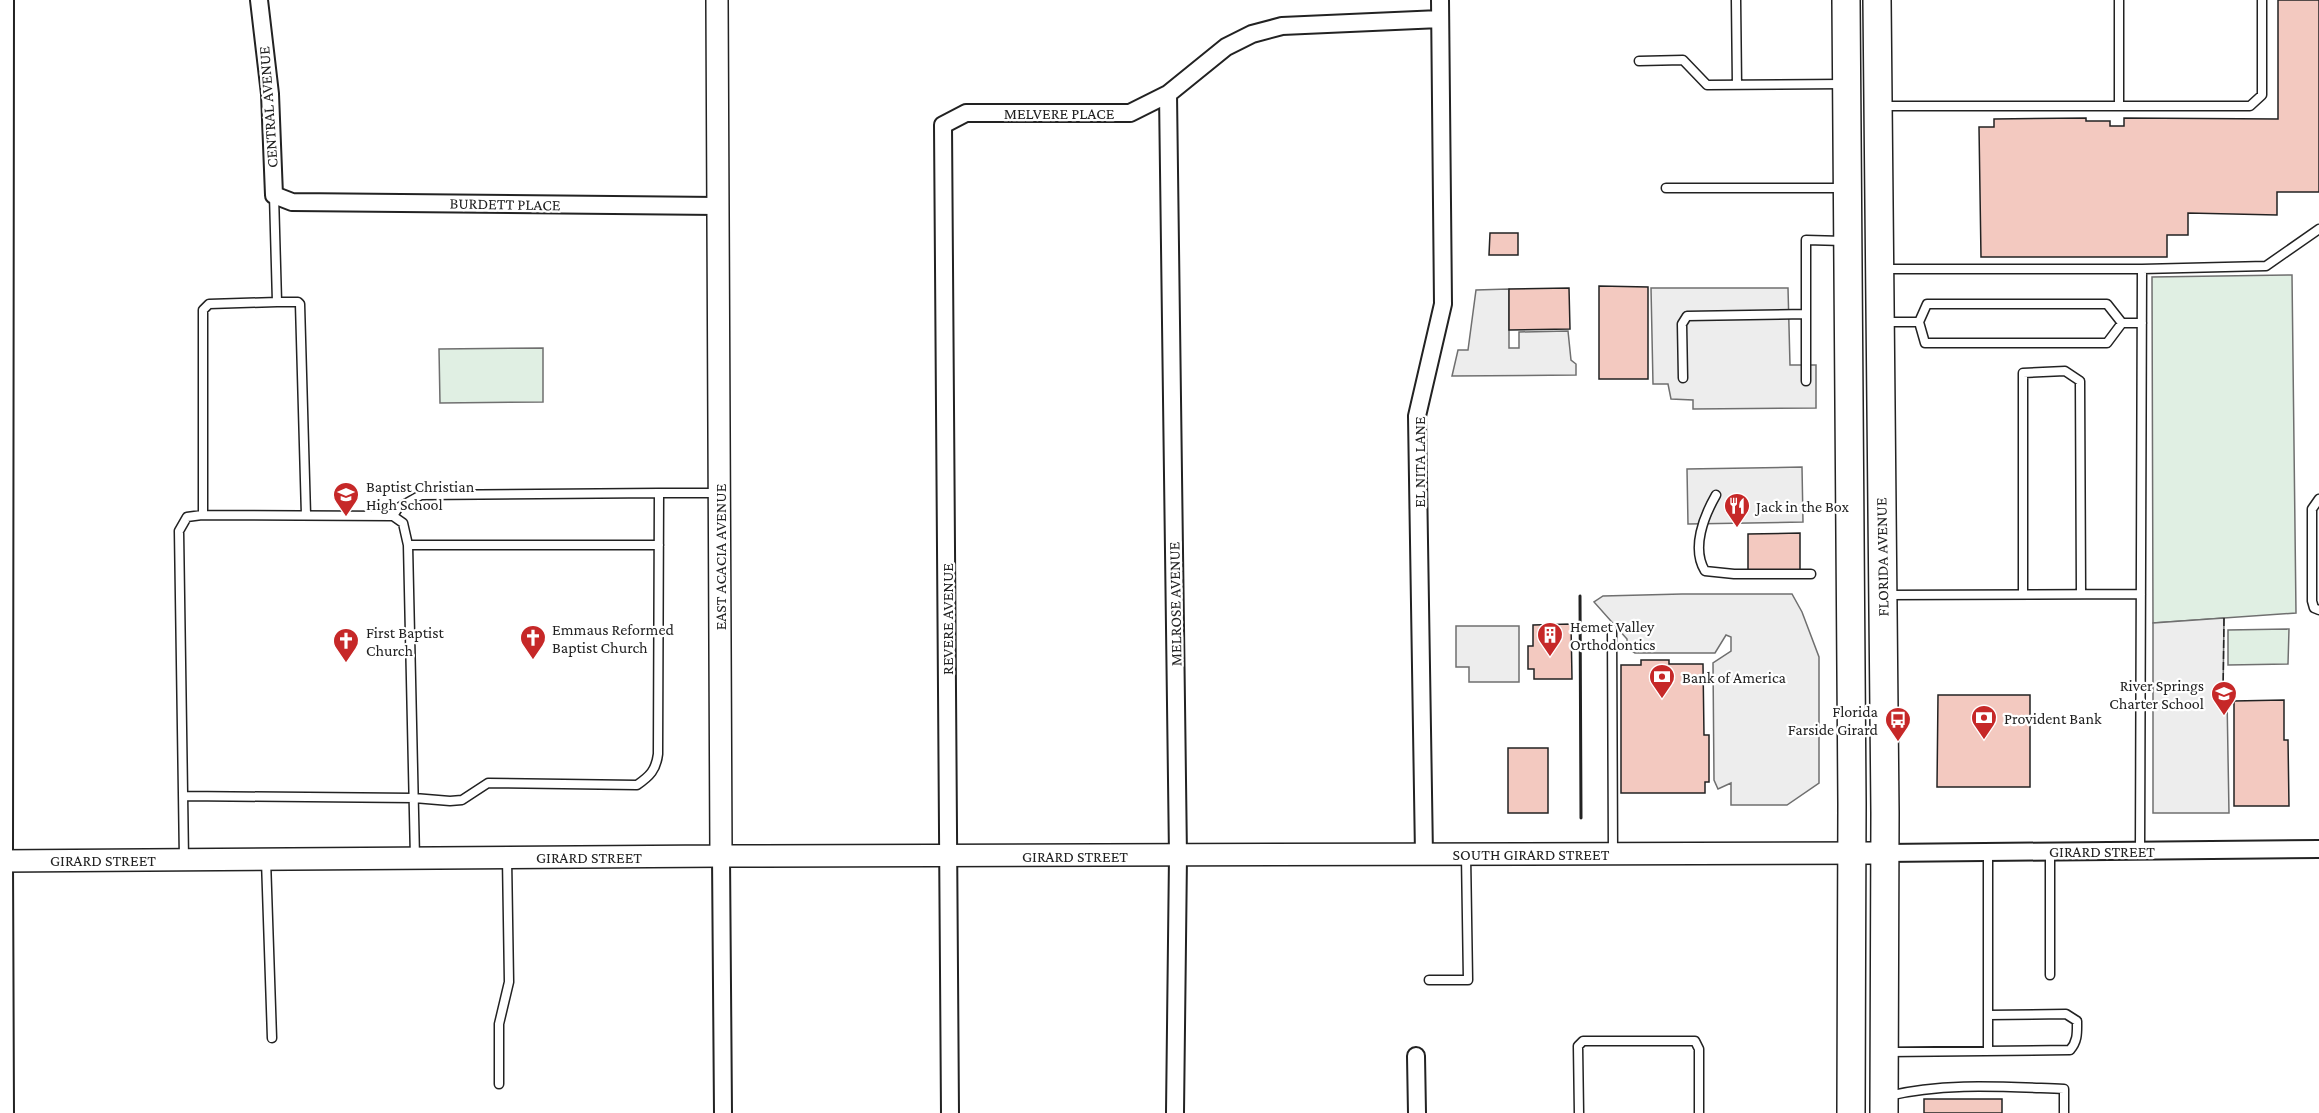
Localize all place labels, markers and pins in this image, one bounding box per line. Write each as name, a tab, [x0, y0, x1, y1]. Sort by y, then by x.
place label: Baptist Christian High School	[366, 478, 475, 514]
school or university icon: Baptist Christian High School	[331, 480, 361, 518]
restaurant icon: Jack in the Box	[1722, 491, 1752, 529]
place label: Jack in the Box	[1754, 498, 1850, 516]
place label: Hemet Valley Orthodontics	[1570, 618, 1656, 653]
building icon: Hemet Valley Orthodontics	[1535, 620, 1565, 658]
place label: Emmaus Reformed Baptist Church	[552, 621, 674, 657]
church icon: Emmaus Reformed Baptist Church	[518, 623, 548, 661]
place label: First Baptist Church	[366, 624, 444, 659]
church icon: First Baptist Church	[331, 626, 361, 664]
bank icon: Bank of America	[1647, 662, 1677, 700]
place label: Bank of America	[1682, 669, 1787, 686]
place label: River Springs Charter School	[2109, 677, 2204, 712]
school or university icon: River Springs Charter School	[2209, 679, 2239, 717]
place label: Florida Farside Girard	[1788, 703, 1879, 738]
bank icon: Provident Bank	[1969, 703, 1999, 741]
bus stop icon: Florida Farside Girard	[1883, 705, 1913, 743]
place label: Provident Bank	[2004, 710, 2102, 727]

